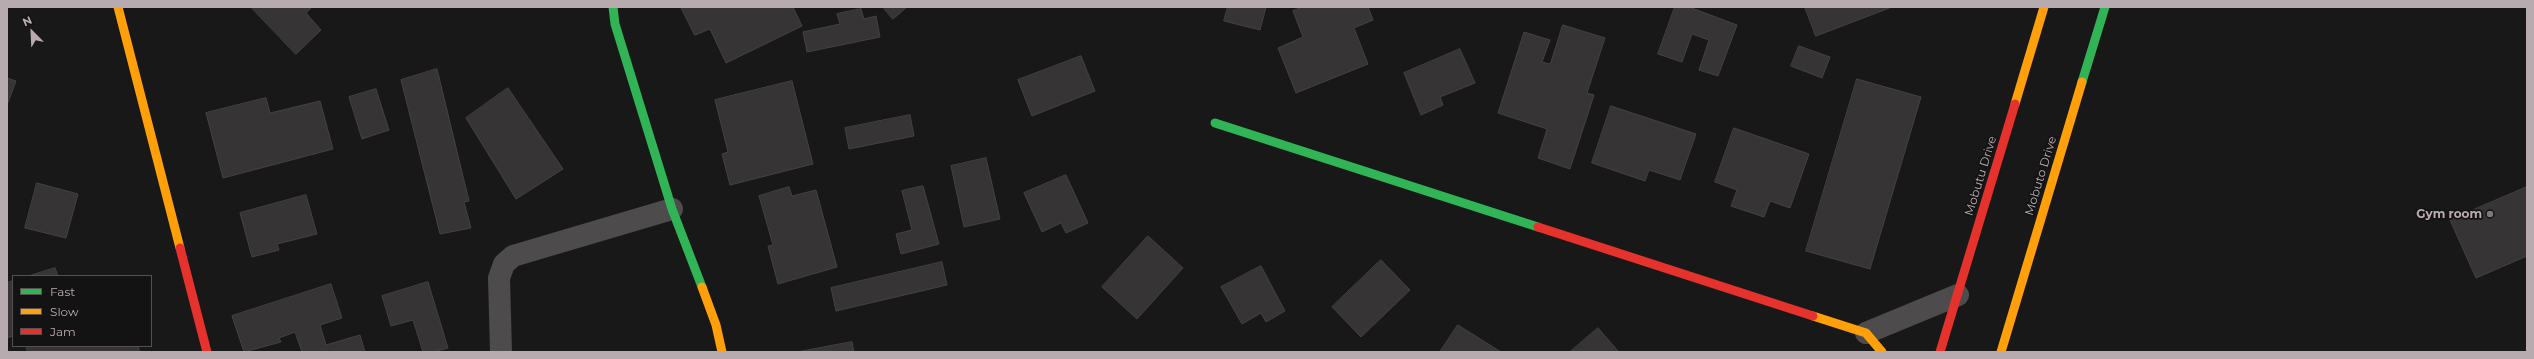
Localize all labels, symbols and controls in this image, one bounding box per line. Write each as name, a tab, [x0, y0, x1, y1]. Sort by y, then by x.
north arrow	[12, 12, 52, 52]
text: N	[20, 13, 34, 29]
street label: Mobutu Drive	[1962, 134, 2000, 218]
street label: Mobuto Drive	[2022, 135, 2060, 217]
place label: Gym room	[2416, 207, 2482, 221]
marker: Gym room	[2485, 209, 2495, 219]
legend	[12, 275, 152, 347]
text: Fast	[50, 284, 75, 299]
text: Slow	[50, 304, 79, 319]
text: Jam	[50, 324, 76, 339]

